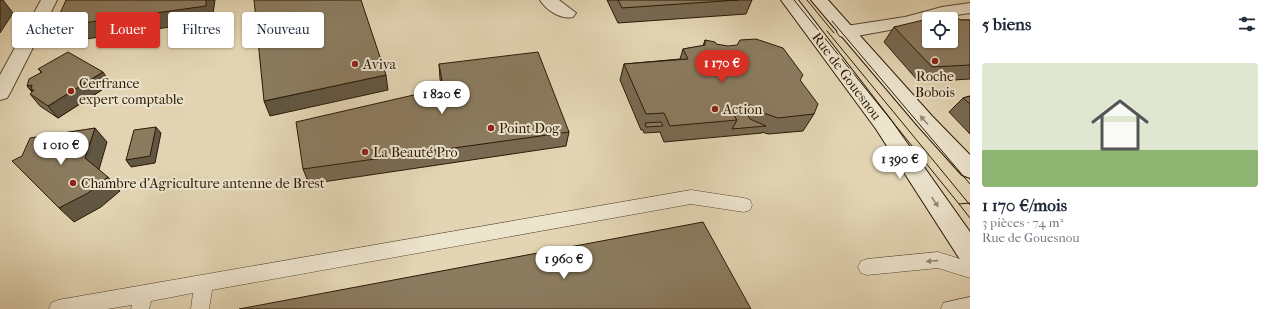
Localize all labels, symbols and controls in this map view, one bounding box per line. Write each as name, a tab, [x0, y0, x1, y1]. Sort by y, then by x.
chip: Acheter	[12, 12, 88, 48]
chip: Louer	[96, 12, 160, 48]
chip: Filtres	[168, 12, 234, 48]
chip: Nouveau	[242, 12, 324, 48]
map controls	[922, 12, 958, 48]
button: locate	[922, 12, 958, 48]
icon: filters	[1236, 13, 1258, 35]
text: 5 biens	[982, 14, 1031, 34]
street label: Rue de Gouesnou	[808, 29, 885, 123]
pin: 1 170 €	[685, 50, 759, 84]
text: 1 170 €	[704, 55, 740, 70]
place label: Aviva	[362, 56, 397, 73]
marker: Roche Bobois	[930, 56, 940, 66]
marker: Aviva	[350, 59, 360, 69]
place label: Roche Bobois	[915, 68, 955, 101]
place label: Cerfrance expert comptable	[79, 75, 184, 108]
pin: 1 820 €	[405, 81, 479, 115]
marker: Cerfrance expert comptable	[66, 86, 76, 96]
text: 1 820 €	[423, 86, 461, 101]
icon: home	[1084, 89, 1156, 161]
place label: Action	[722, 101, 762, 118]
marker: Action	[710, 104, 720, 114]
one-way arrow	[920, 115, 929, 125]
place label: Point Dog	[499, 120, 560, 137]
marker: Point Dog	[486, 123, 496, 133]
pin: 1 010 €	[24, 132, 98, 166]
text: 1 010 €	[43, 137, 79, 152]
place label: La Beauté Pro	[373, 144, 458, 161]
pin: 1 390 €	[863, 146, 937, 180]
marker: La Beauté Pro	[360, 147, 370, 157]
text: 1 390 €	[881, 151, 919, 166]
place label: Chambre d'Agriculture antenne de Brest	[81, 175, 325, 192]
marker: Chambre d'Agriculture antenne de Brest	[68, 178, 78, 188]
text: 1 170 €/mois	[982, 195, 1067, 215]
one-way arrow	[931, 196, 939, 207]
text: 3 pièces · 74 m²	[982, 215, 1063, 230]
text: Rue de Gouesnou	[982, 230, 1080, 245]
pin: 1 960 €	[527, 246, 601, 280]
text: 1 960 €	[545, 251, 583, 266]
one-way arrow	[926, 258, 938, 265]

